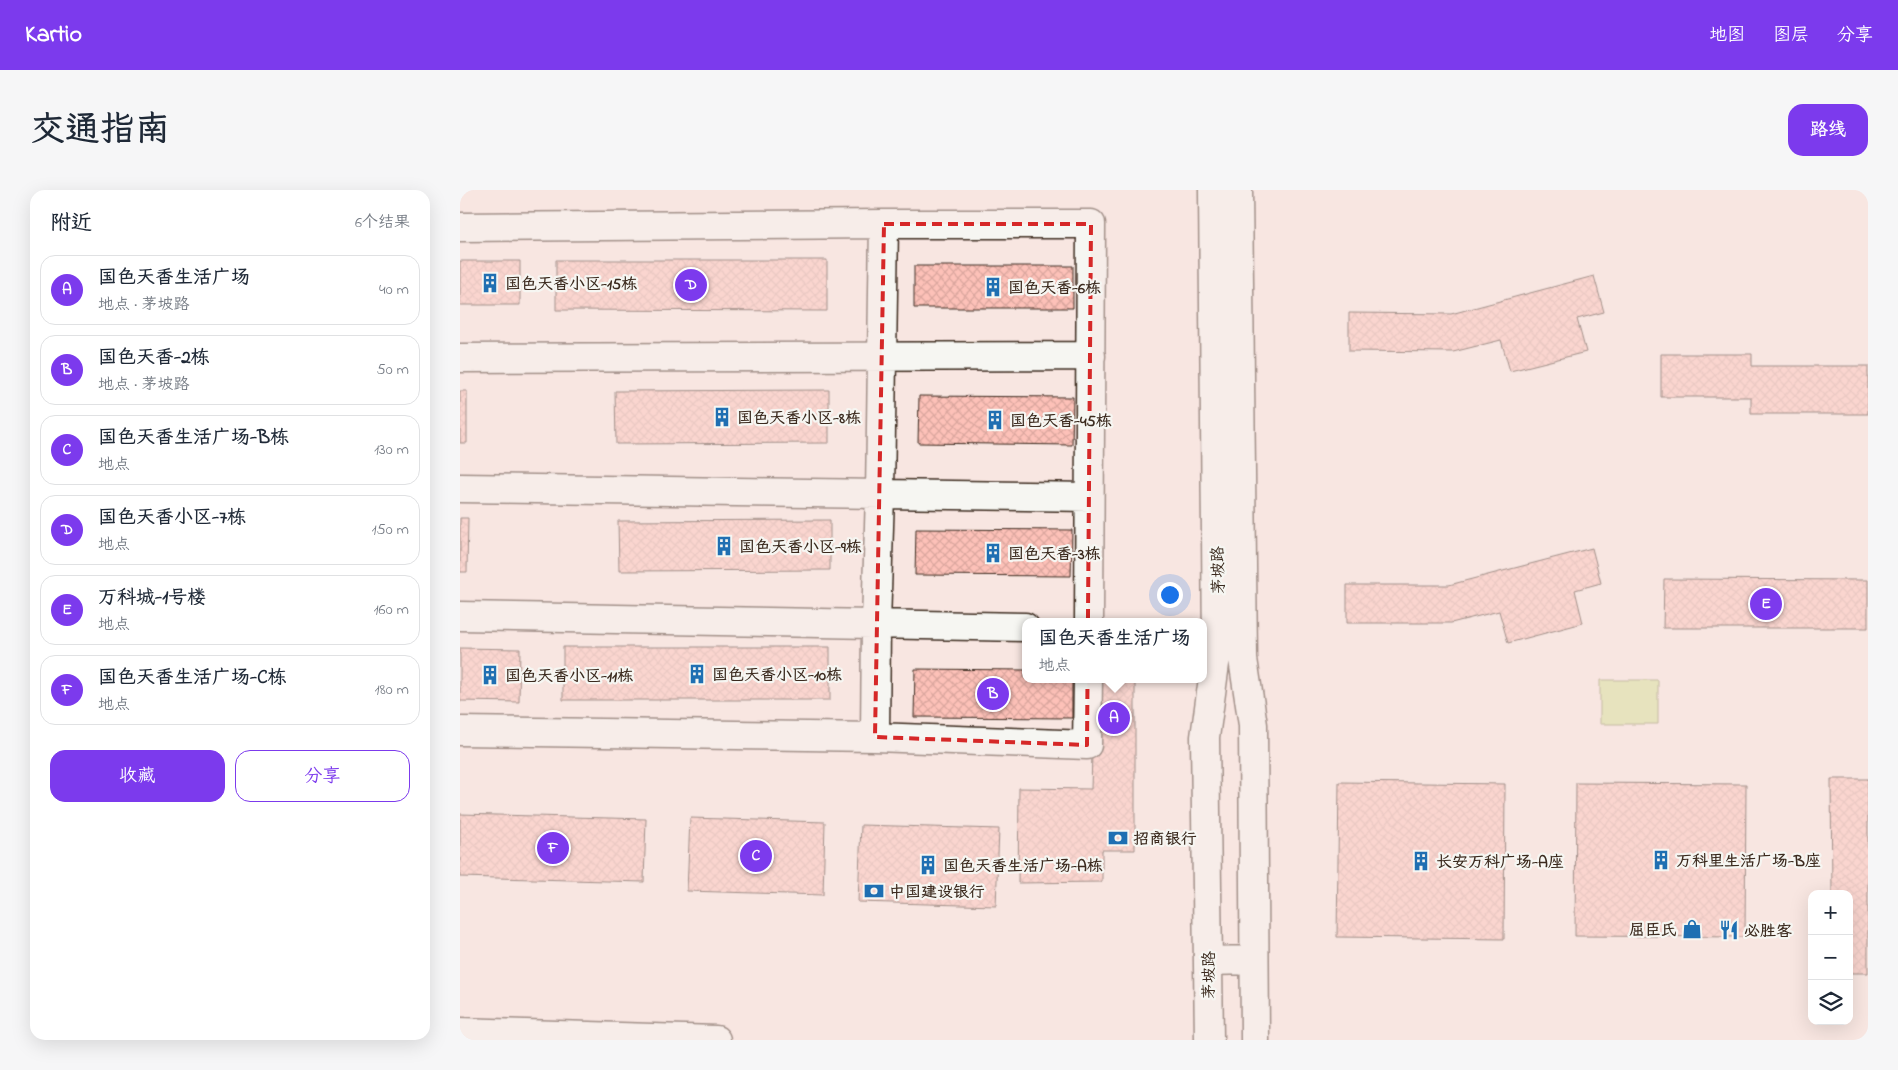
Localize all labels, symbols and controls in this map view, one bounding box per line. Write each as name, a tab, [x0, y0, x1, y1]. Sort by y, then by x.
text: Kartio	[25, 18, 82, 53]
text: 地图	[1709, 23, 1745, 49]
text: 图层	[1773, 23, 1809, 49]
text: 分享	[1837, 23, 1873, 49]
button: 路线	[1788, 104, 1868, 156]
text: 交通指南	[30, 106, 170, 157]
text: 附近	[50, 209, 92, 239]
text: 6个结果	[355, 211, 410, 235]
text: 国色天香生活广场	[98, 265, 250, 292]
pin: D	[675, 266, 707, 304]
building icon: 国色天香小区-15栋	[479, 272, 501, 294]
place label: 国色天香小区-15栋	[505, 273, 637, 297]
building icon: 国色天香-6栋	[982, 276, 1004, 298]
place label: 国色天香-6栋	[1008, 277, 1101, 301]
text: A	[62, 278, 72, 302]
text: 40 m	[379, 278, 409, 302]
text: 地点 · 茅坡路	[98, 293, 189, 317]
text: 国色天香-2栋	[98, 345, 210, 372]
text: B	[62, 358, 72, 382]
text: 50 m	[377, 358, 409, 382]
text: 地点 · 茅坡路	[98, 373, 189, 397]
building icon: 国色天香小区-8栋	[711, 406, 733, 428]
place label: 国色天香小区-8栋	[737, 407, 861, 431]
building icon: 国色天香-45栋	[984, 409, 1006, 431]
place label: 国色天香-45栋	[1010, 410, 1112, 434]
text: 国色天香生活广场-B栋	[98, 425, 289, 452]
text: C	[63, 438, 71, 462]
text: 130 m	[374, 438, 409, 462]
text: 地点	[98, 453, 130, 477]
text: 国色天香小区-7栋	[98, 505, 246, 532]
text: D	[61, 518, 73, 542]
text: 150 m	[371, 518, 409, 542]
text: 地点	[98, 533, 130, 557]
building icon: 国色天香小区-9栋	[713, 535, 735, 557]
place label: 国色天香小区-9栋	[739, 536, 862, 560]
building icon: 国色天香-3栋	[982, 542, 1004, 564]
place label: 国色天香-3栋	[1008, 543, 1101, 567]
street label: 茅坡路	[1207, 546, 1231, 594]
your location	[1157, 582, 1183, 608]
text: 万科城-1号楼	[98, 585, 206, 612]
pin: E	[1750, 585, 1782, 623]
text: E	[62, 598, 72, 622]
text: 160 m	[374, 598, 409, 622]
text: 地点	[98, 613, 130, 637]
popup	[1022, 618, 1207, 683]
text: 国色天香生活广场	[1038, 626, 1191, 653]
text: 地点	[1038, 654, 1071, 678]
building icon: 国色天香小区-10栋	[686, 663, 708, 685]
building icon: 国色天香小区-11栋	[479, 664, 501, 686]
place label: 国色天香小区-10栋	[712, 664, 842, 688]
text: 国色天香生活广场-C栋	[98, 665, 287, 692]
place label: 国色天香小区-11栋	[505, 665, 633, 689]
pin: B	[977, 675, 1009, 713]
text: F	[62, 678, 72, 702]
text: 180 m	[375, 678, 409, 702]
text: 地点	[98, 693, 130, 717]
pin: A	[1098, 699, 1130, 737]
button: 收藏	[50, 750, 225, 802]
button: 分享	[235, 750, 410, 802]
bank icon: 招商银行	[1107, 827, 1129, 849]
place label: 招商银行	[1133, 828, 1197, 852]
pin: F	[537, 829, 569, 867]
pin: C	[740, 837, 772, 875]
building icon: 万科里生活广场-B座	[1650, 849, 1672, 871]
building icon: 长安万科广场-A座	[1410, 850, 1432, 872]
place label: 万科里生活广场-B座	[1676, 850, 1821, 874]
place label: 长安万科广场-A座	[1436, 851, 1564, 875]
building icon: 国色天香生活广场-A栋	[917, 854, 939, 876]
place label: 国色天香生活广场-A栋	[943, 855, 1103, 879]
bank icon: 中国建设银行	[863, 880, 885, 902]
place label: 中国建设银行	[889, 881, 985, 905]
map controls	[1808, 890, 1853, 1025]
button: +	[1808, 890, 1853, 935]
shop icon: 屈臣氏	[1681, 918, 1703, 940]
place label: 屈臣氏	[1629, 919, 1677, 943]
restaurant icon: 必胜客	[1718, 919, 1740, 941]
place label: 必胜客	[1744, 920, 1792, 944]
button: −	[1808, 935, 1853, 980]
street label: 茅坡路	[1198, 951, 1222, 999]
button: layers	[1808, 980, 1853, 1025]

